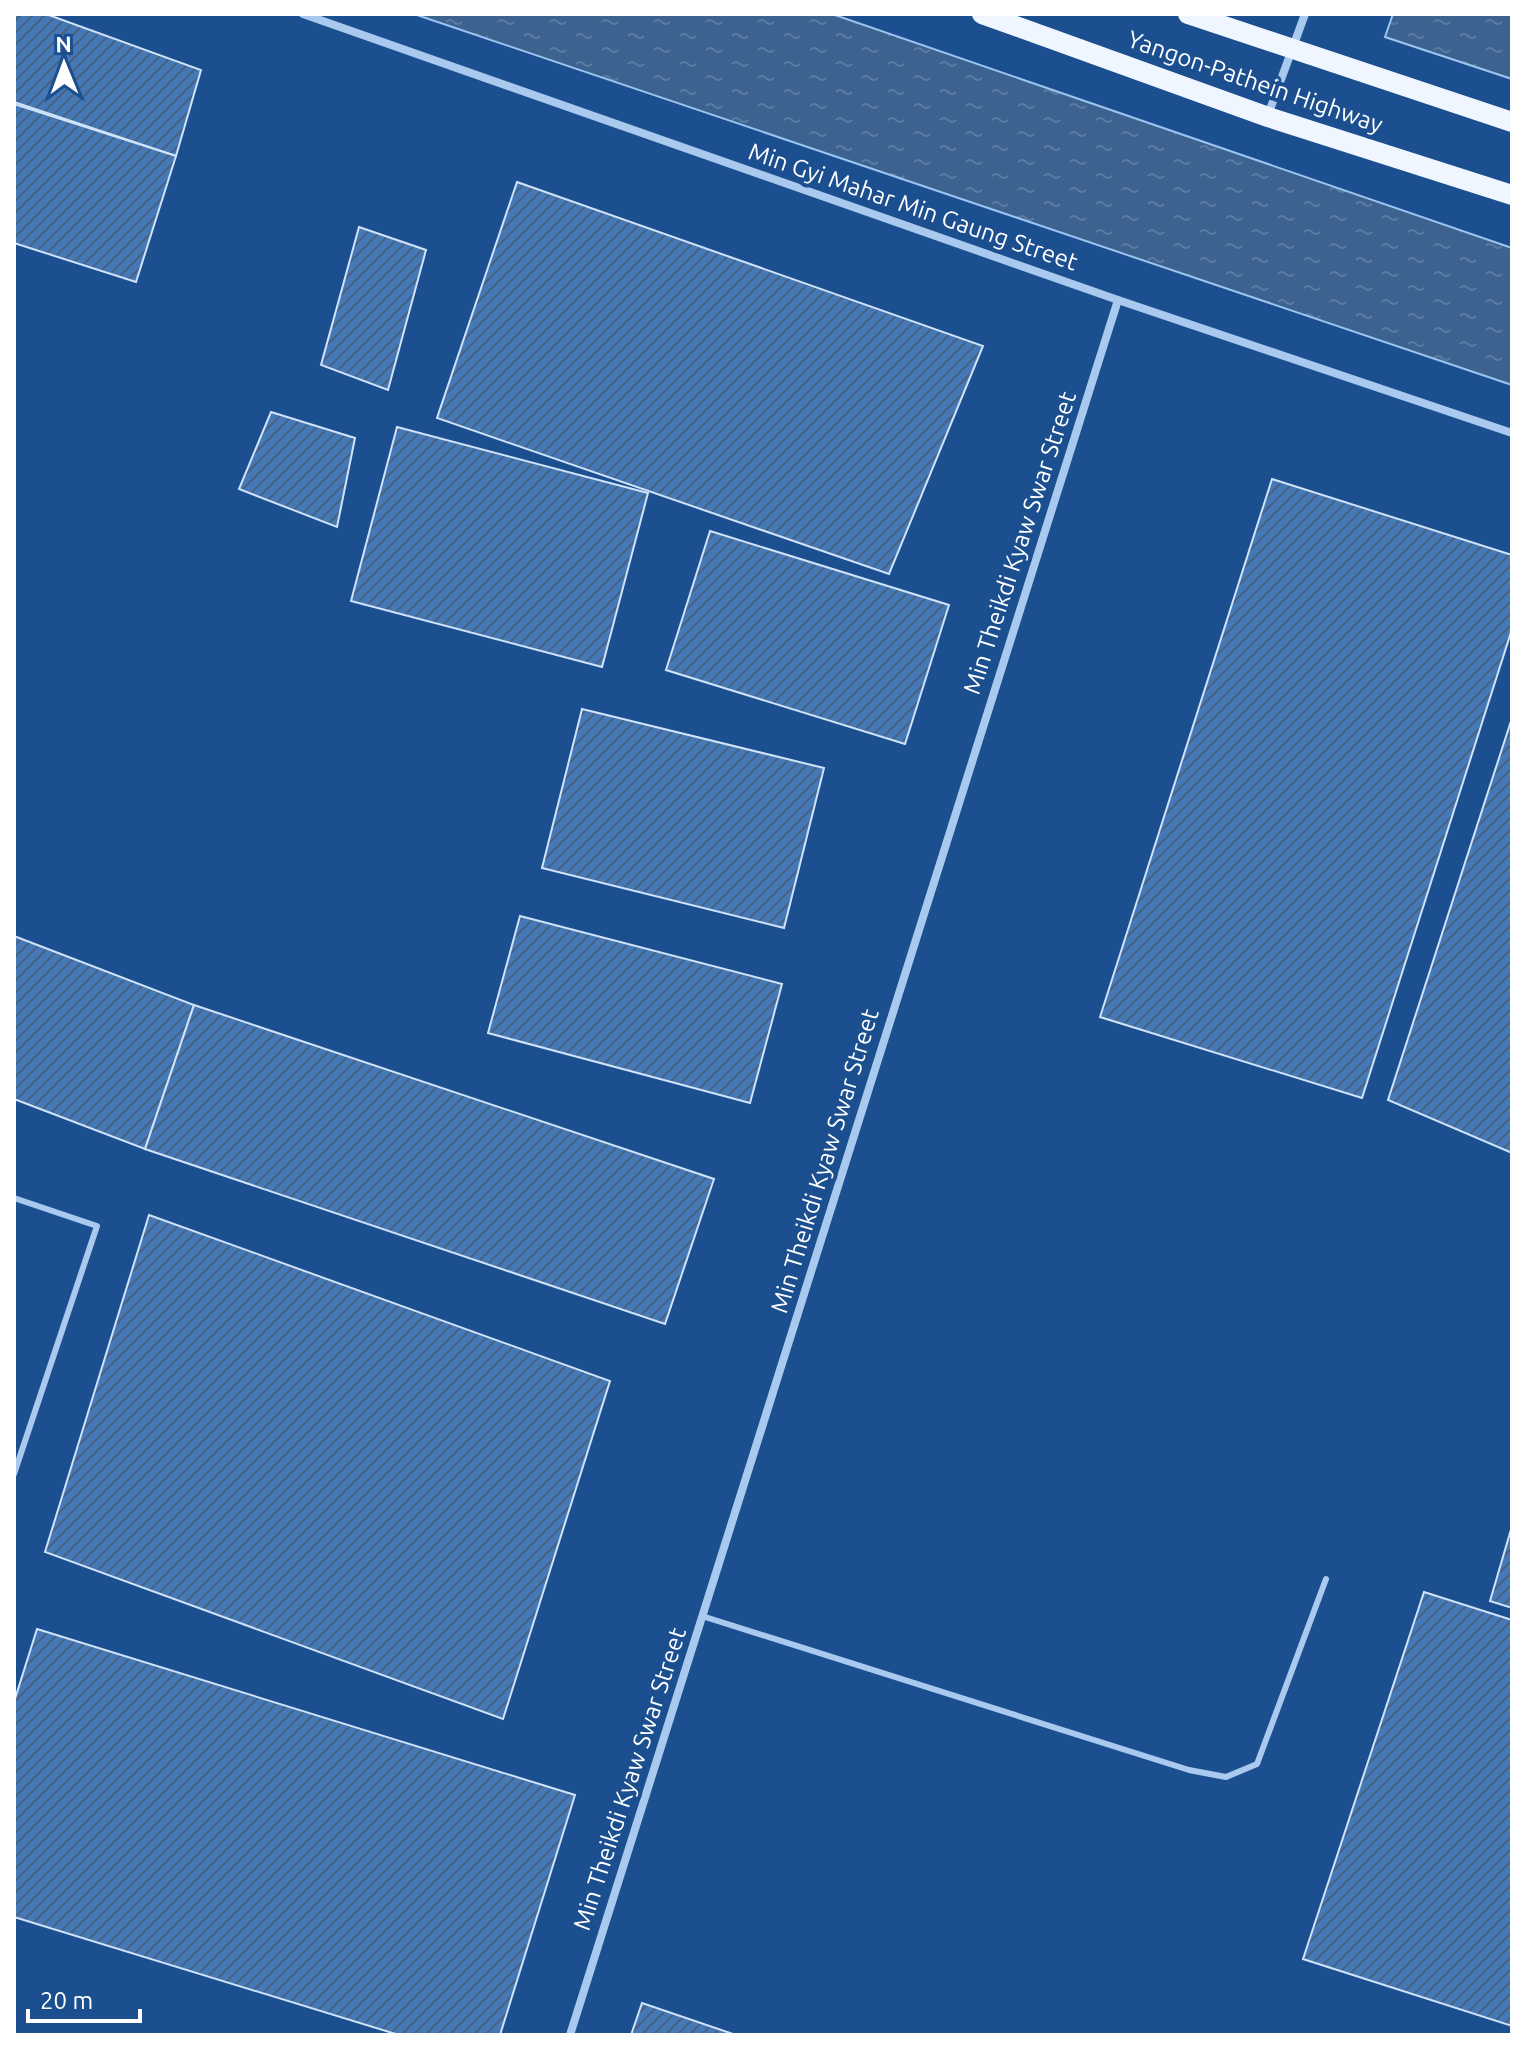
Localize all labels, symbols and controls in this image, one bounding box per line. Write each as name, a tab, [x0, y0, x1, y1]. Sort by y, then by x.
north arrow	[24, 24, 104, 104]
street label: Yangon-Pathein Highway	[1124, 25, 1387, 138]
text: N	[55, 31, 72, 56]
street label: Min Gyi Mahar Min Gaung Street	[745, 137, 1082, 276]
street label: Min Theikdi Kyaw Swar Street	[958, 388, 1081, 698]
street label: Min Theikdi Kyaw Swar Street	[765, 1005, 884, 1316]
street label: Min Theikdi Kyaw Swar Street	[568, 1624, 691, 1934]
scale bar	[28, 1973, 140, 2023]
text: 20 m	[40, 1987, 93, 2014]

